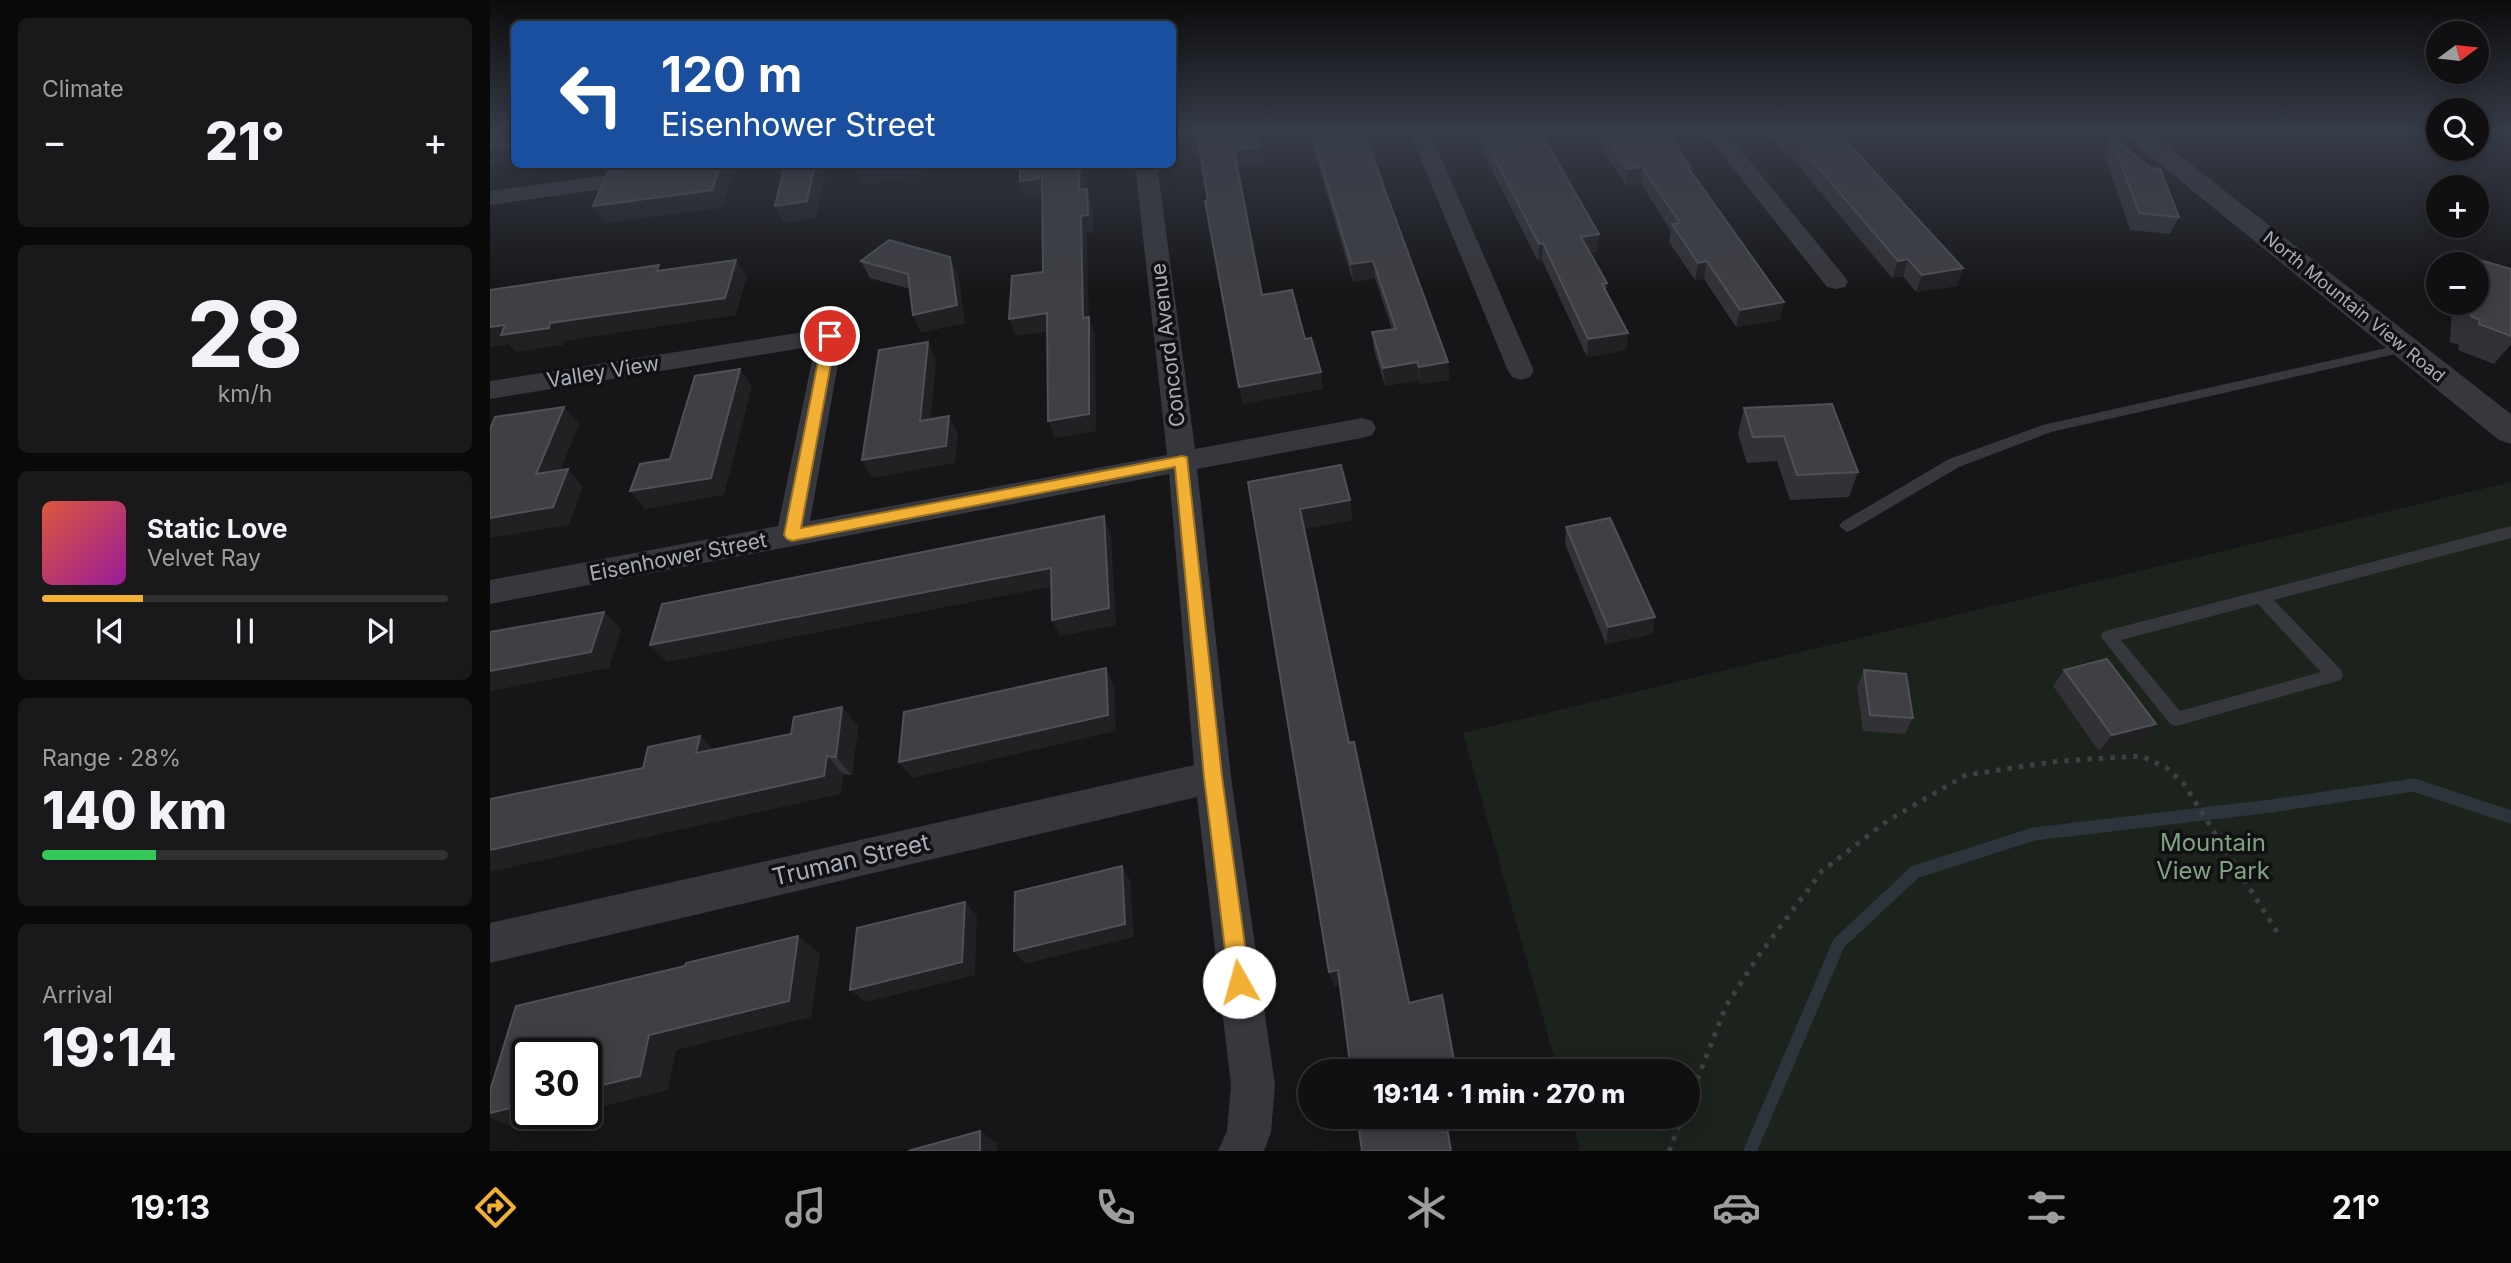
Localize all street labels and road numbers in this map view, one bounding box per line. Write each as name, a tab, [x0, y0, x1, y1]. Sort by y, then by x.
street label: North Mountain View Road	[2259, 227, 2449, 386]
street label: Concord Avenue	[1145, 262, 1190, 428]
street label: Valley View	[545, 350, 661, 393]
street label: Eisenhower Street	[587, 527, 769, 586]
street label: Truman Street	[769, 827, 932, 892]

